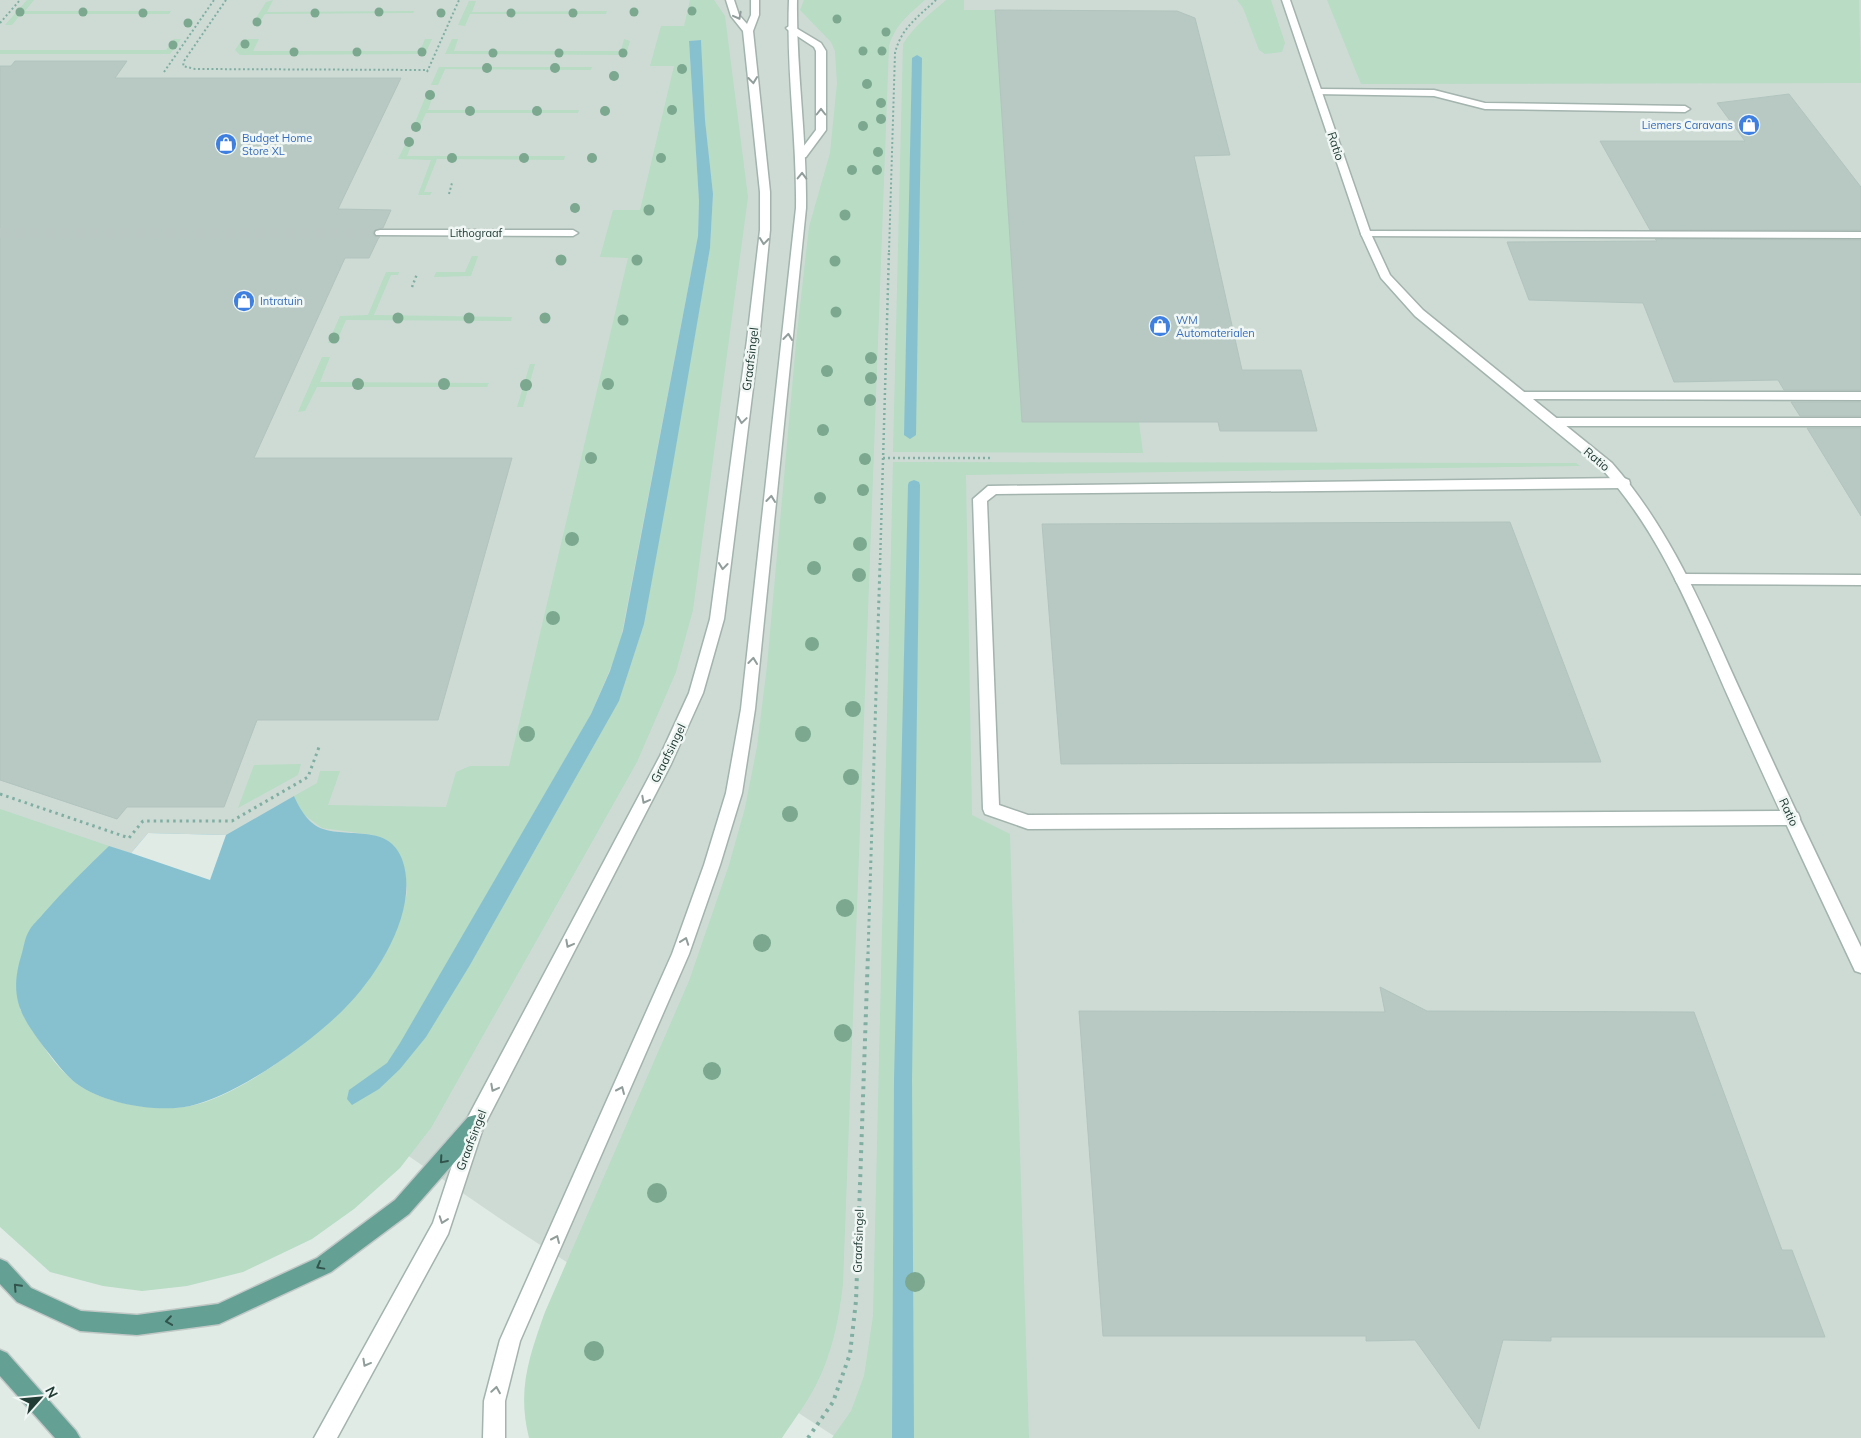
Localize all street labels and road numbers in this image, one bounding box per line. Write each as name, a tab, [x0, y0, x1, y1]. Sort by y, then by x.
street label: Ratio	[1324, 130, 1348, 162]
street label: Lithograaf	[450, 226, 503, 240]
street label: Graafsingel	[739, 326, 761, 392]
street label: Ratio	[1581, 444, 1613, 474]
street label: Graafsingel	[647, 721, 689, 785]
street label: Ratio	[1776, 796, 1802, 829]
street label: Graafsingel	[453, 1107, 489, 1173]
street label: Graafsingel	[849, 1209, 867, 1273]

